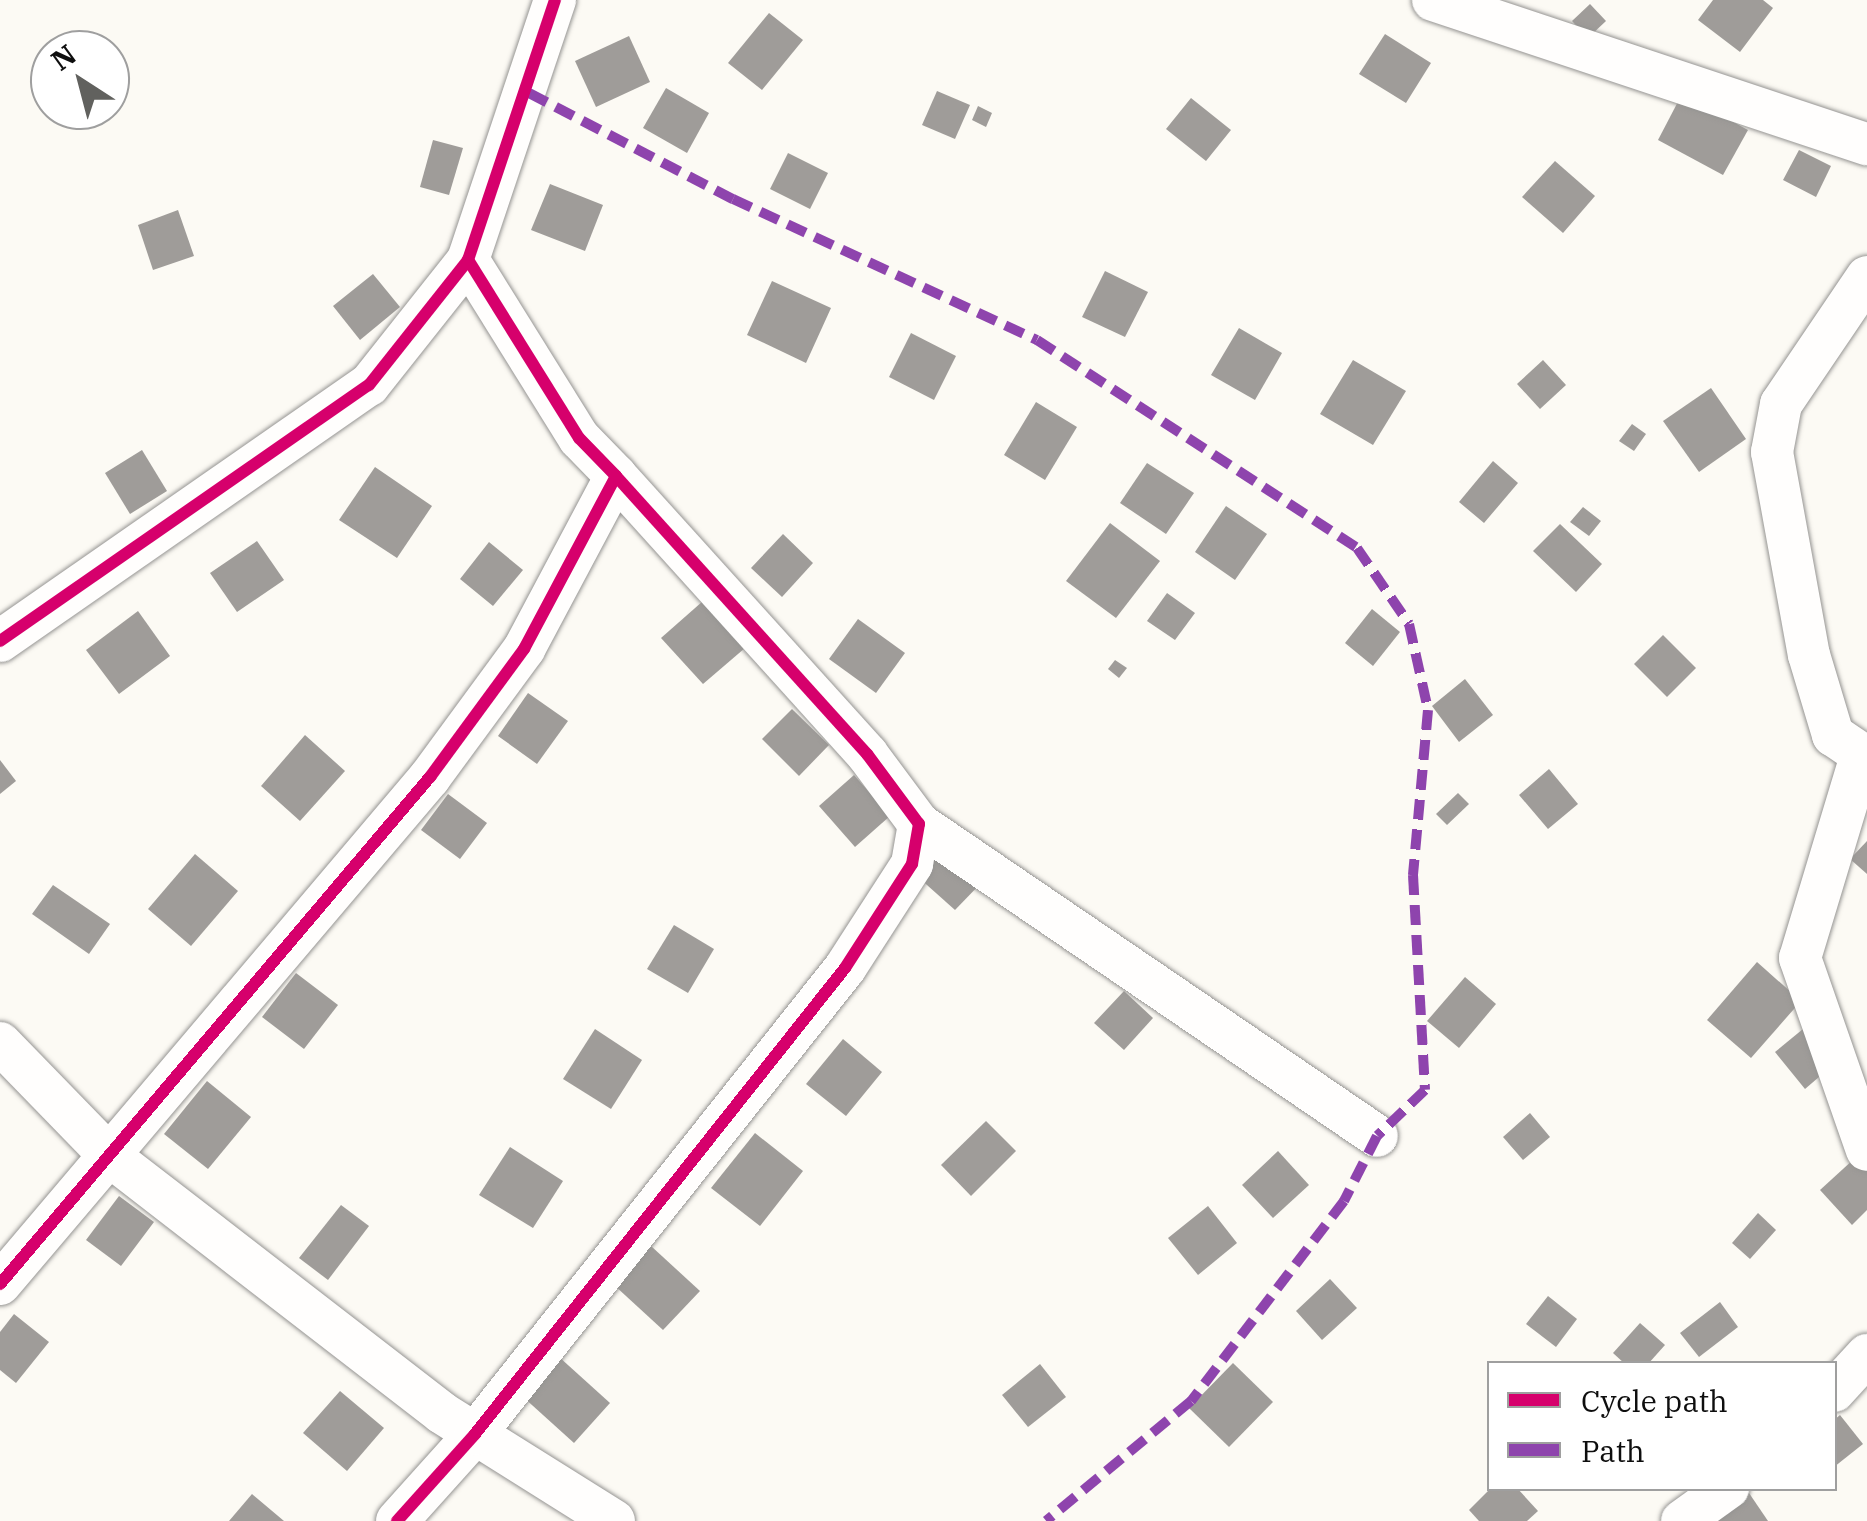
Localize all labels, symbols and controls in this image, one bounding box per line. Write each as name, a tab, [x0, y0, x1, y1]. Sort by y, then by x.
north arrow	[30, 30, 130, 130]
text: N	[43, 35, 83, 78]
legend	[1487, 1361, 1837, 1491]
text: Cycle path	[1581, 1381, 1728, 1420]
text: Path	[1581, 1431, 1645, 1470]

